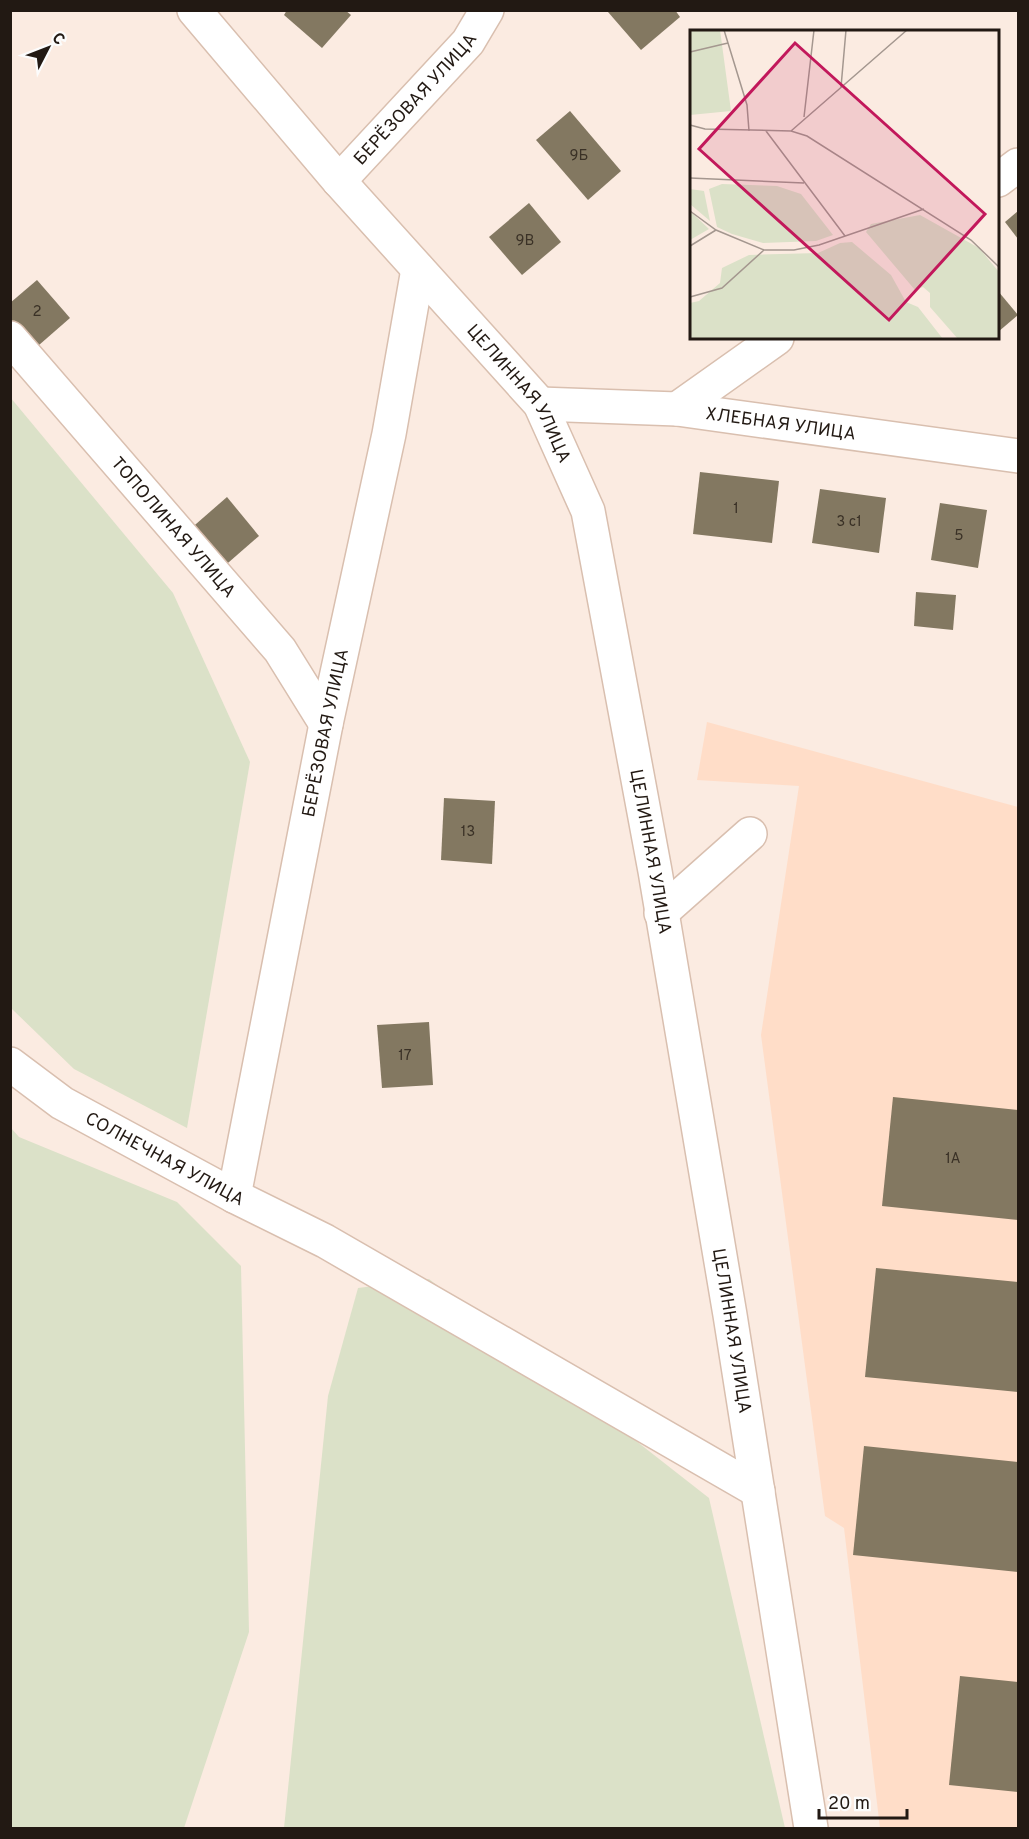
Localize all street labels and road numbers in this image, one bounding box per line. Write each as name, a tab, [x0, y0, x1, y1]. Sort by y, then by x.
street label: БЕРЁЗОВАЯ УЛИЦА	[349, 30, 483, 171]
street label: ЦЕЛИННАЯ УЛИЦА	[461, 320, 575, 467]
street label: ХЛЕБНАЯ УЛИЦА	[704, 403, 857, 447]
street label: ТОПОЛИНАЯ УЛИЦА	[105, 453, 240, 603]
street label: БЕРЁЗОВАЯ УЛИЦА	[298, 647, 355, 819]
street label: ЦЕЛИННАЯ УЛИЦА	[623, 767, 675, 936]
street label: СОЛНЕЧНАЯ УЛИЦА	[81, 1108, 248, 1212]
street label: ЦЕЛИННАЯ УЛИЦА	[706, 1247, 755, 1415]

